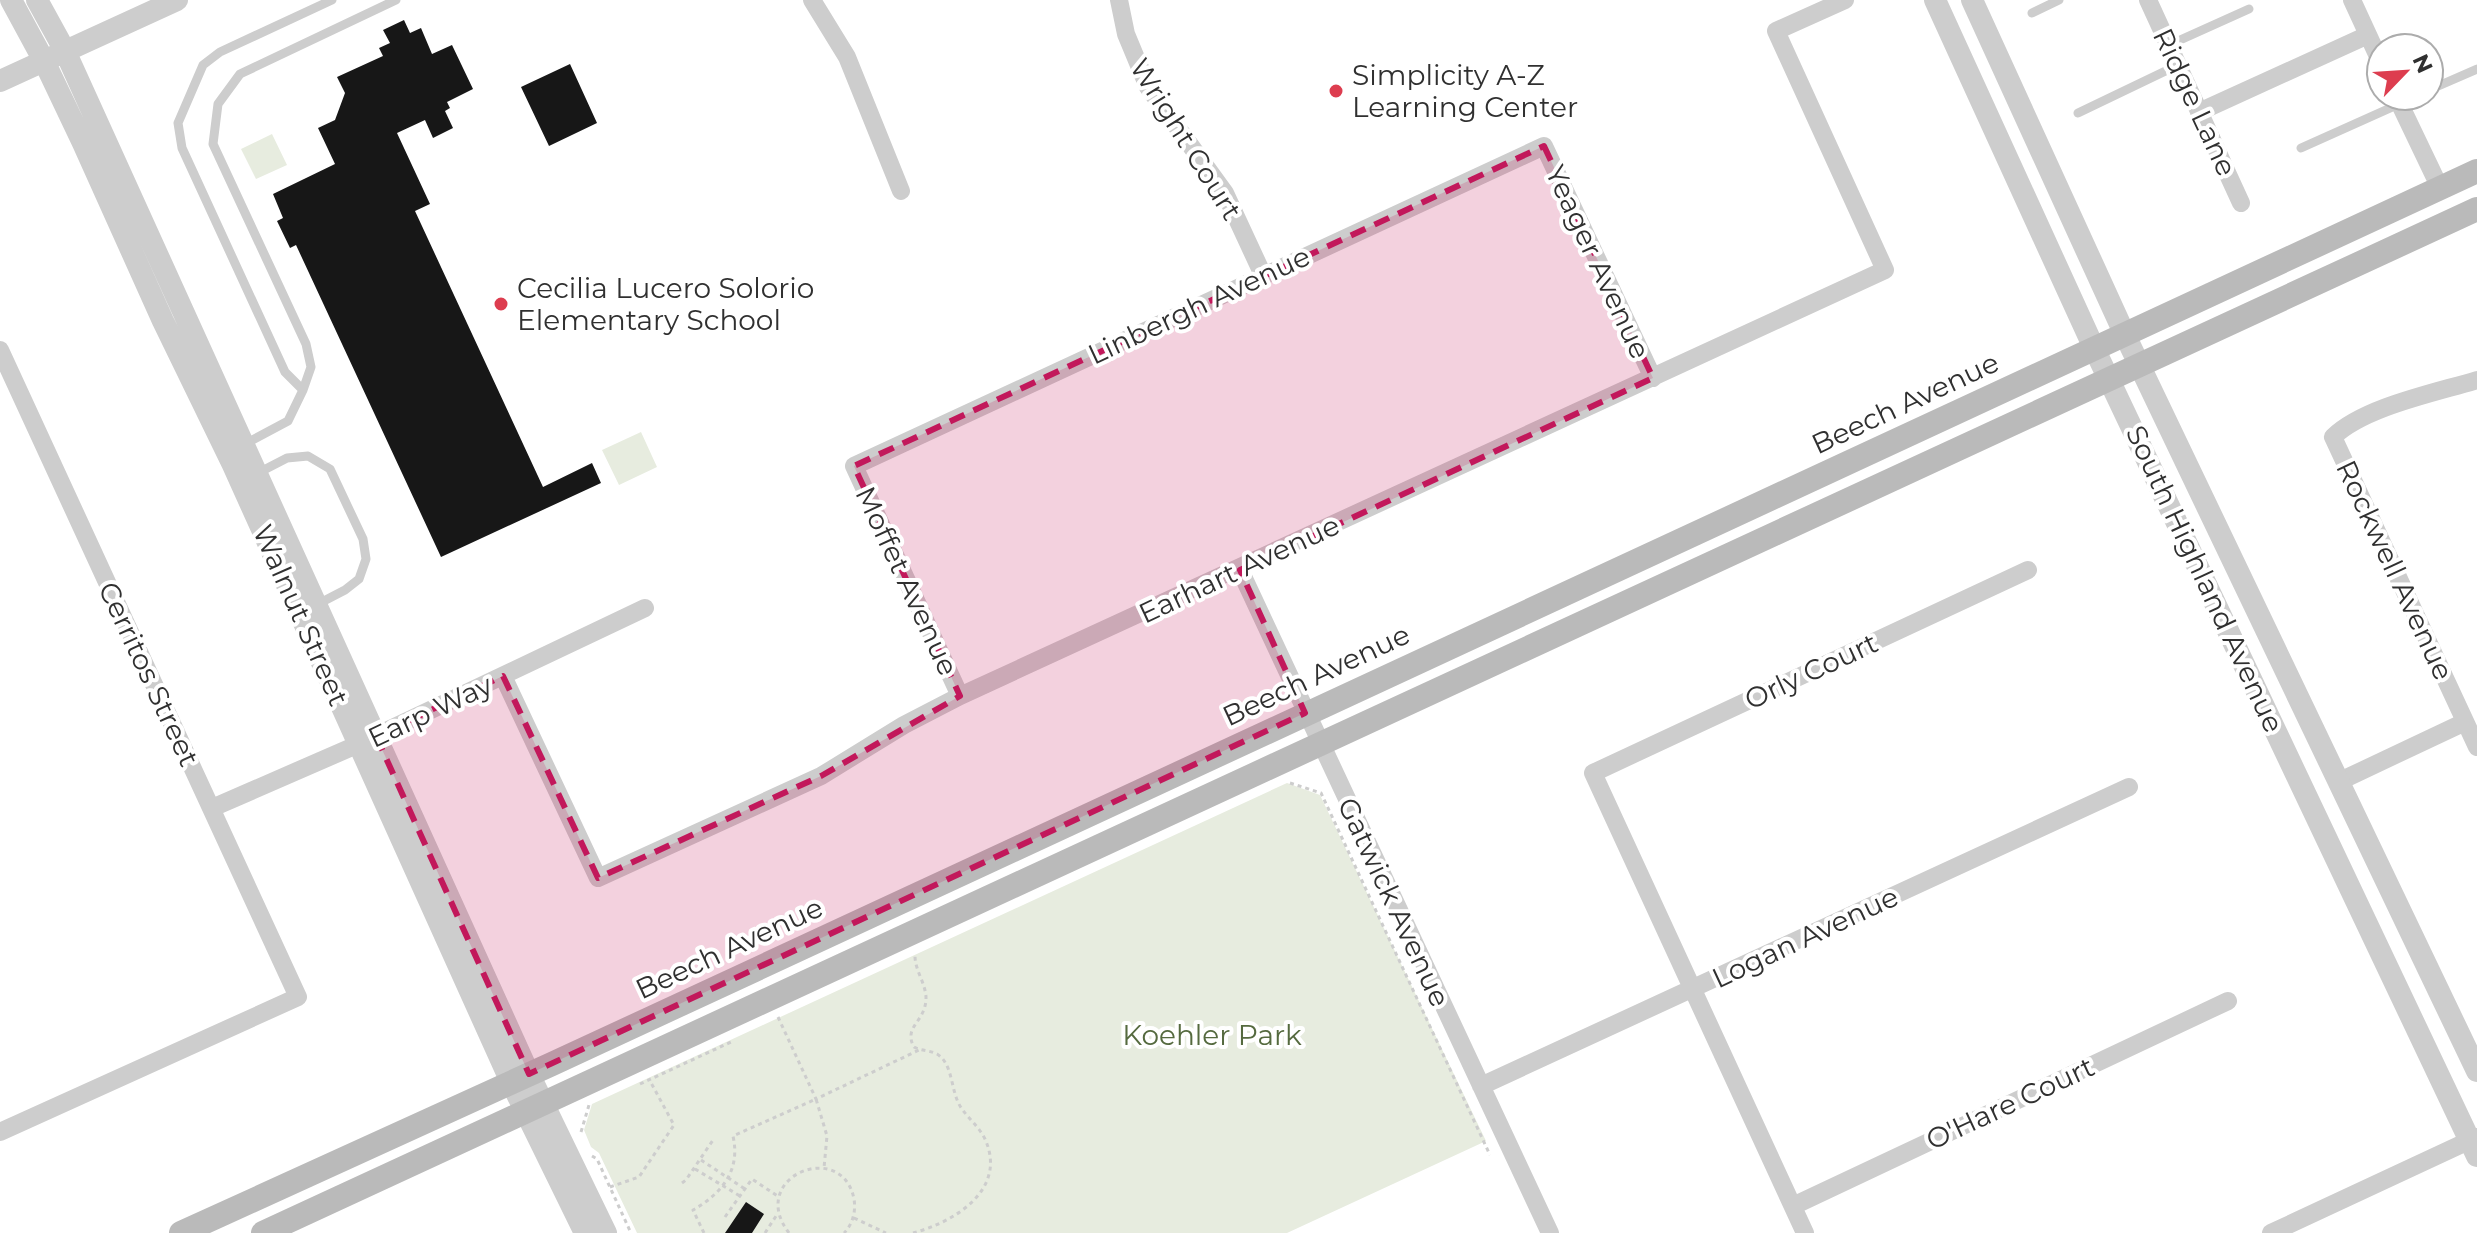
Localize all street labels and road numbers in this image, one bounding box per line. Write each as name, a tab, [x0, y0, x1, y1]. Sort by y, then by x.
street label: Ridge Lane	[2146, 23, 2244, 181]
street label: Wright Court	[1123, 52, 1249, 226]
street label: Yeager Avenue	[1538, 160, 1658, 364]
street label: Linbergh Avenue	[1083, 239, 1315, 371]
street label: Beech Avenue	[1806, 345, 2004, 461]
street label: South Highland Avenue	[2119, 420, 2291, 738]
street label: Rockwell Avenue	[2329, 455, 2461, 685]
street label: Moffet Avenue	[848, 481, 966, 681]
street label: Earhart Avenue	[1133, 508, 1345, 630]
street label: Walnut Street	[246, 519, 356, 711]
street label: Cerritos Street	[91, 576, 207, 772]
street label: Beech Avenue	[1217, 617, 1415, 733]
street label: Orly Court	[1739, 625, 1883, 717]
street label: Earp Way	[363, 667, 498, 755]
street label: Gatwick Avenue	[1331, 792, 1457, 1012]
street label: Logan Avenue	[1707, 879, 1903, 995]
street label: Beech Avenue	[630, 890, 828, 1006]
street label: O'Hare Court	[1920, 1049, 2100, 1157]

